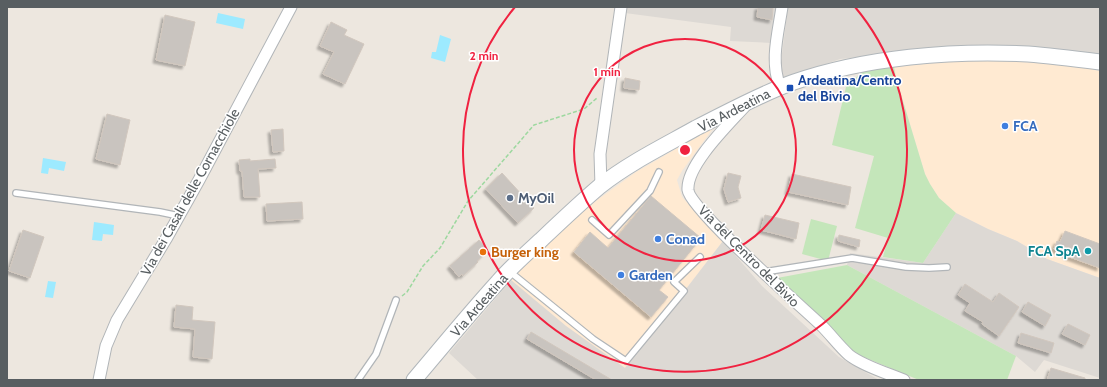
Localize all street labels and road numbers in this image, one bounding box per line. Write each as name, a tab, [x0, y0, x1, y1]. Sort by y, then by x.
street label: Via Ardeatina	[695, 84, 773, 136]
street label: Via dei Casali delle Cornacchiole	[136, 105, 244, 279]
street label: Via del Centro del Bivio	[694, 201, 804, 311]
street label: Via Ardeatina	[446, 269, 512, 341]

